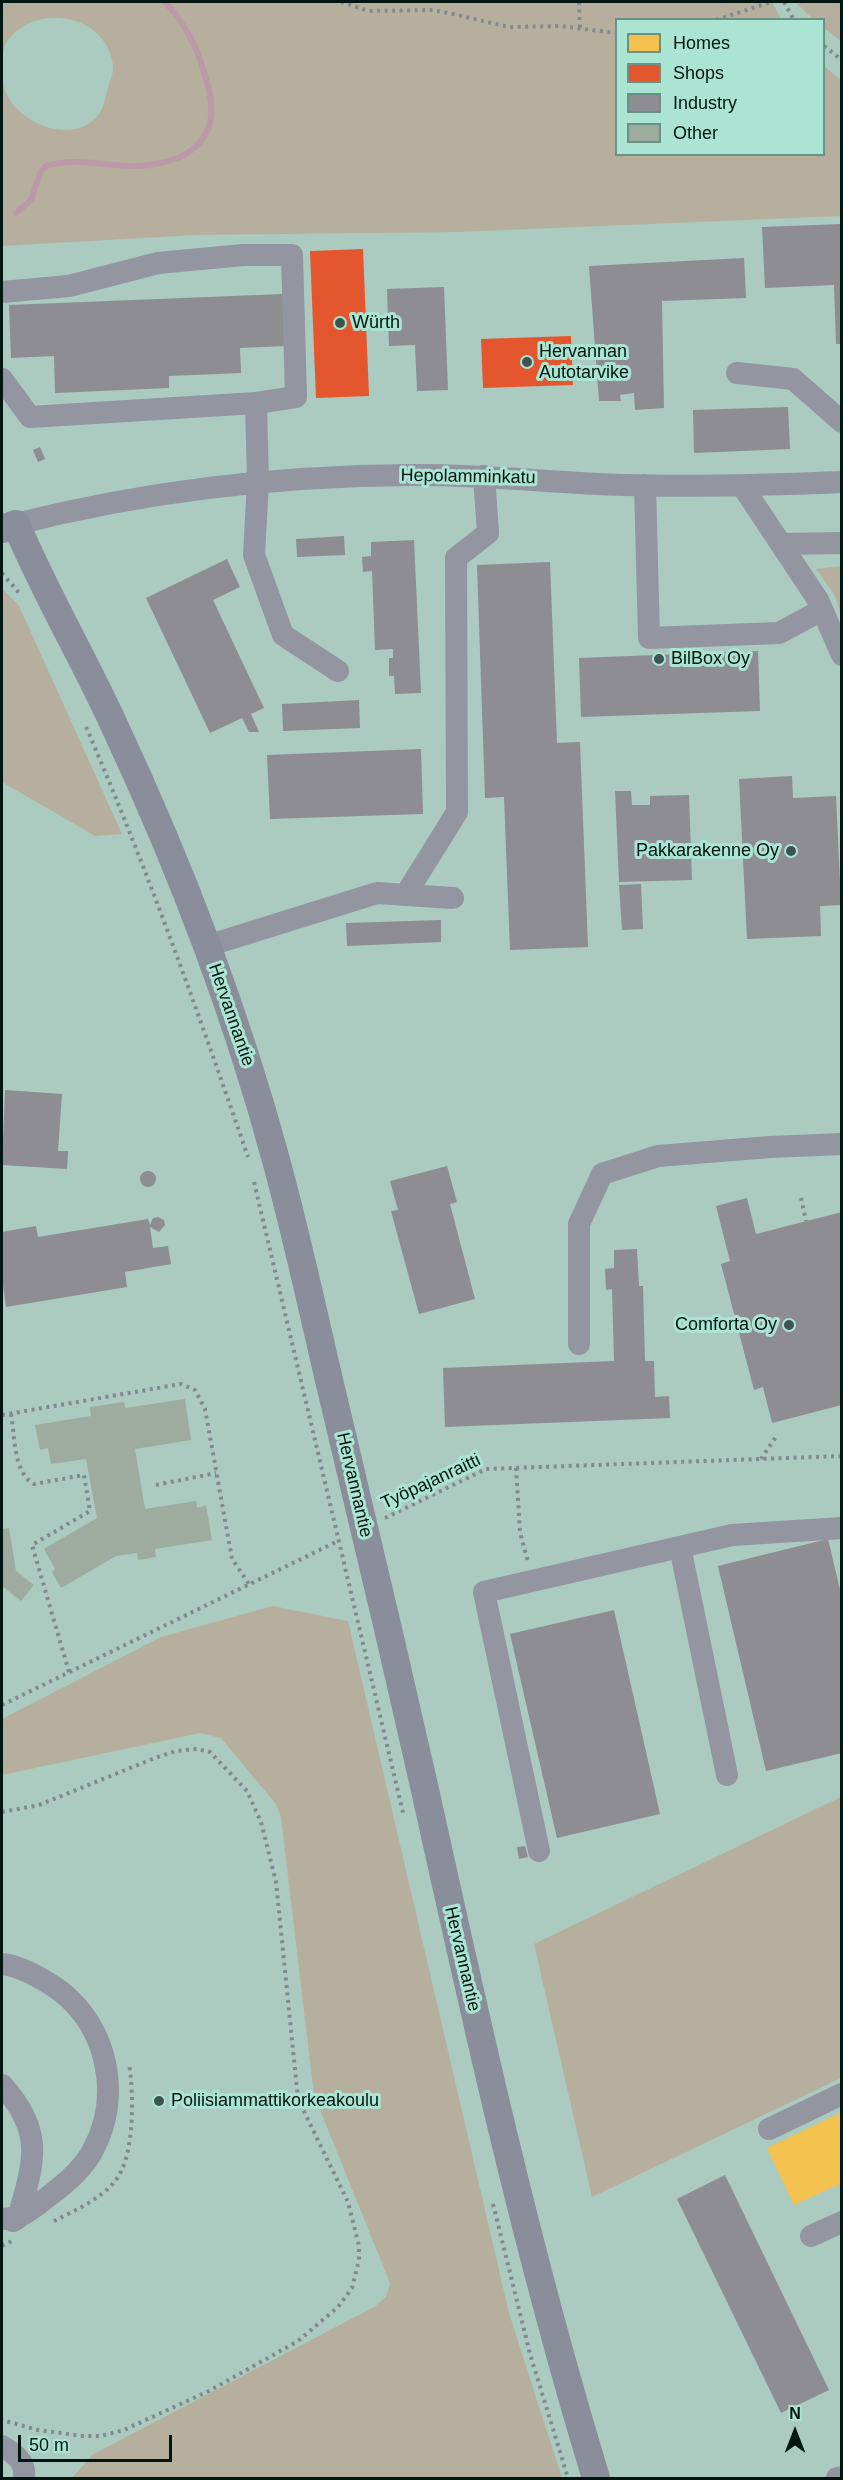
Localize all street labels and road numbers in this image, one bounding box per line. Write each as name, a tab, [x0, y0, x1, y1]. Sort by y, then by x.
street label: Hepolamminkatu	[400, 465, 536, 489]
street label: Hervannantie	[203, 961, 259, 1069]
street label: Hervannantie	[331, 1430, 377, 1540]
street label: Työpajanraitti	[378, 1450, 484, 1514]
street label: Hervannantie	[439, 1904, 485, 2014]

